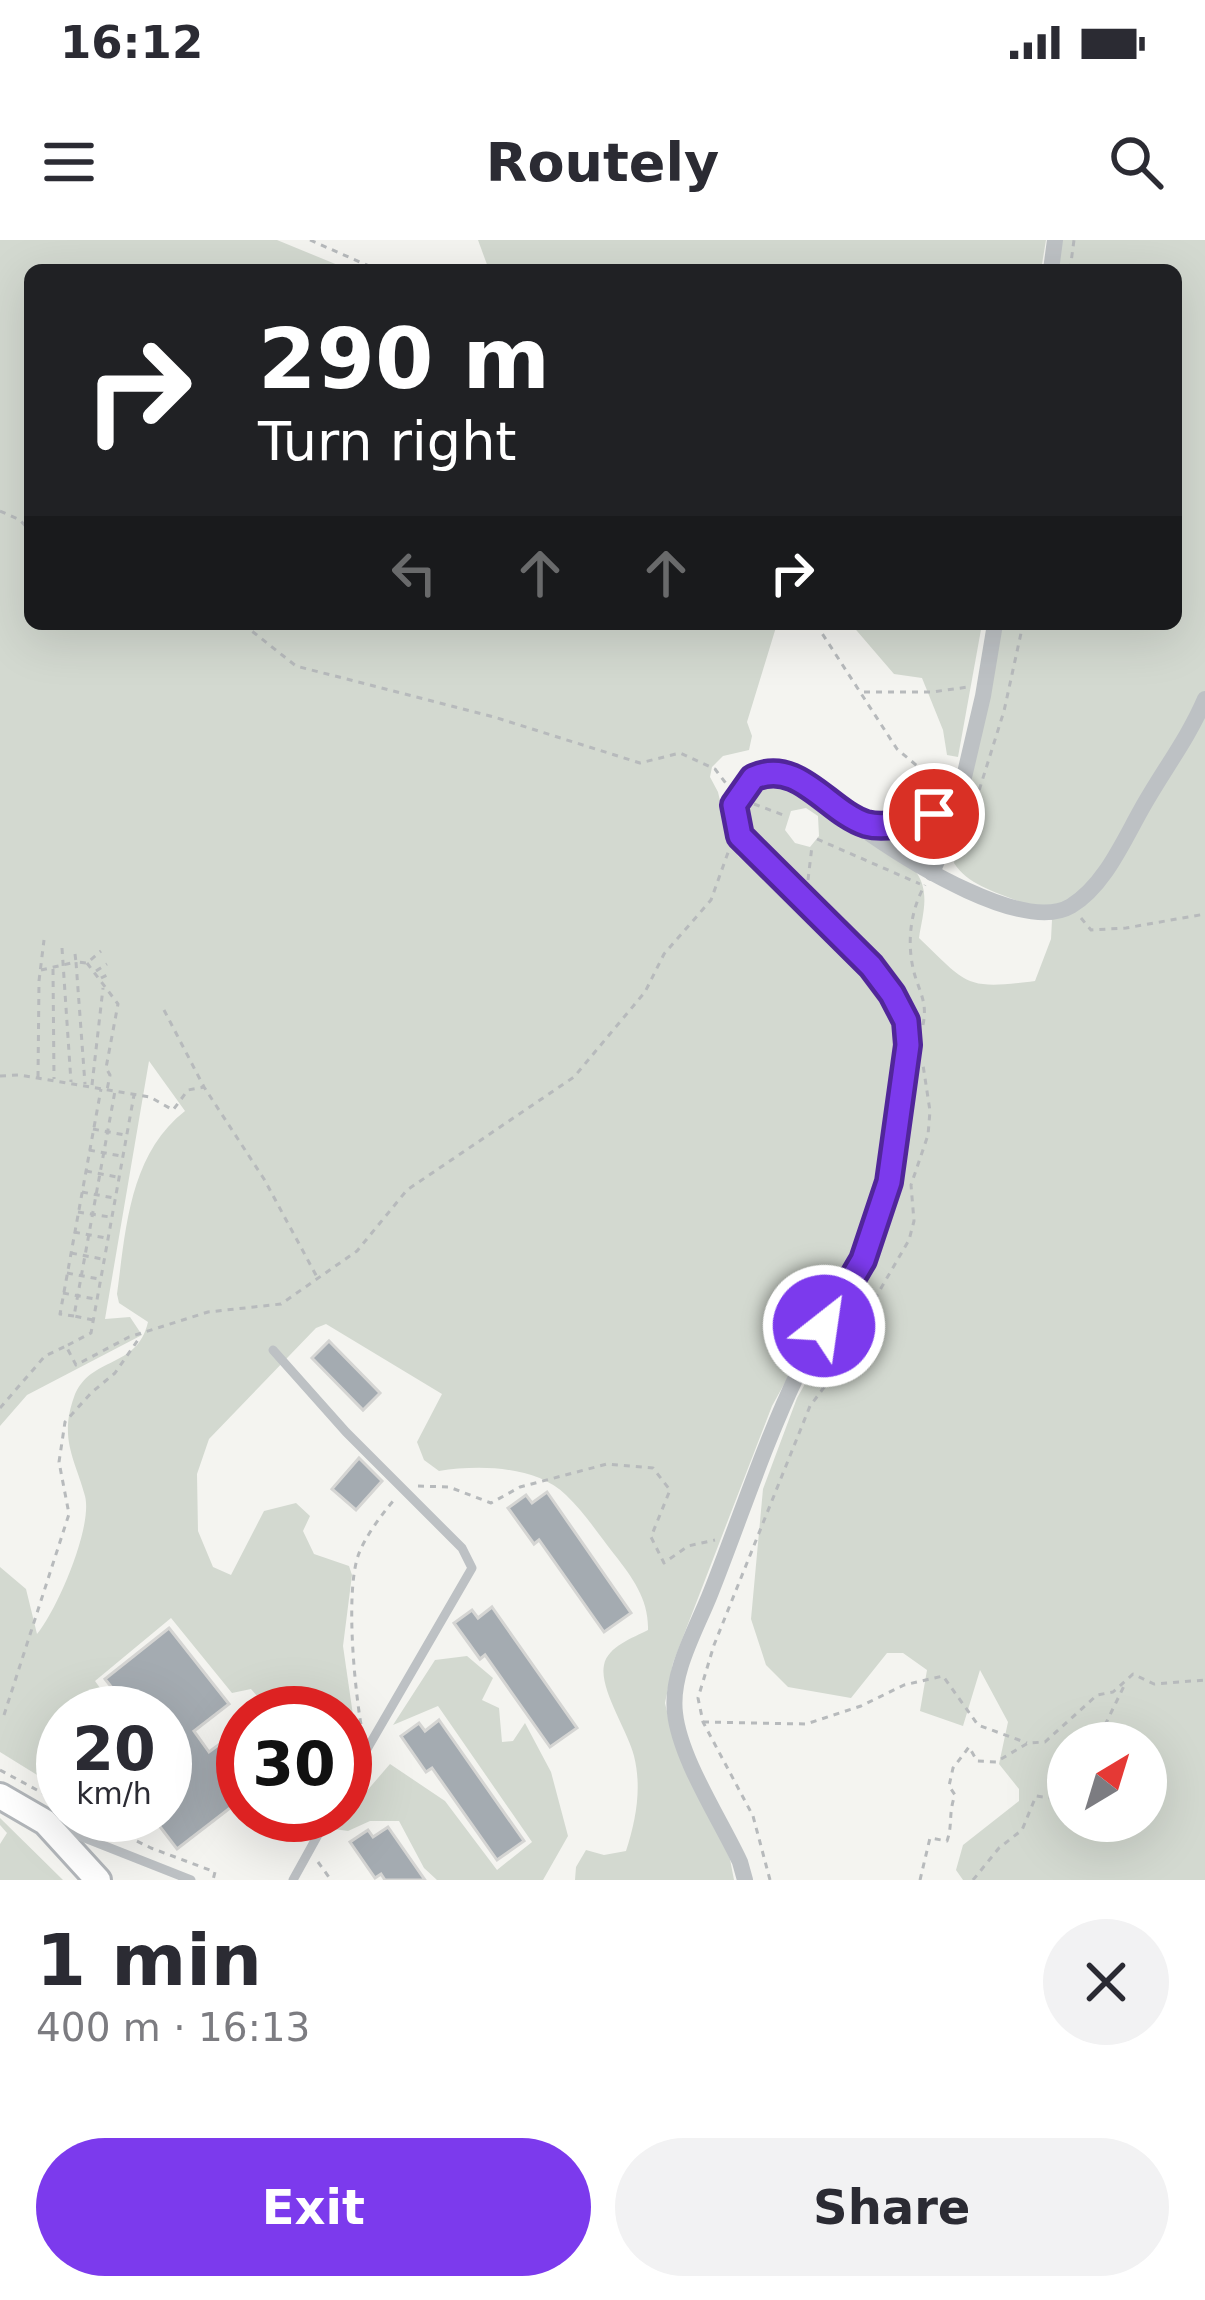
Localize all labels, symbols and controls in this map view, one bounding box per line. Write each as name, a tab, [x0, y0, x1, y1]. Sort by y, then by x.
text: 16:12	[60, 16, 203, 69]
icon: menu	[36, 129, 102, 195]
icon: search	[1103, 129, 1169, 195]
text: Routely	[486, 131, 719, 194]
text: 290 m	[258, 310, 550, 408]
icon: right	[60, 312, 216, 468]
text: Turn right	[258, 410, 517, 473]
icon: left	[381, 540, 447, 606]
icon: ahead	[507, 540, 573, 606]
icon: ahead	[633, 540, 699, 606]
icon: right	[759, 540, 825, 606]
pin	[883, 763, 985, 865]
icon: arrive	[901, 781, 967, 847]
position arrow	[761, 1263, 887, 1389]
speed limit sign: 30	[216, 1686, 372, 1842]
text: 20	[72, 1714, 156, 1784]
north arrow	[1047, 1722, 1167, 1842]
map controls	[1047, 1722, 1167, 1842]
text: km/h	[76, 1776, 152, 1811]
text: 1 min	[36, 1918, 262, 2002]
button: close	[1043, 1919, 1169, 2045]
text: 400 m · 16:13	[36, 2005, 310, 2050]
button: Exit	[36, 2138, 591, 2276]
button: Share	[615, 2138, 1169, 2276]

